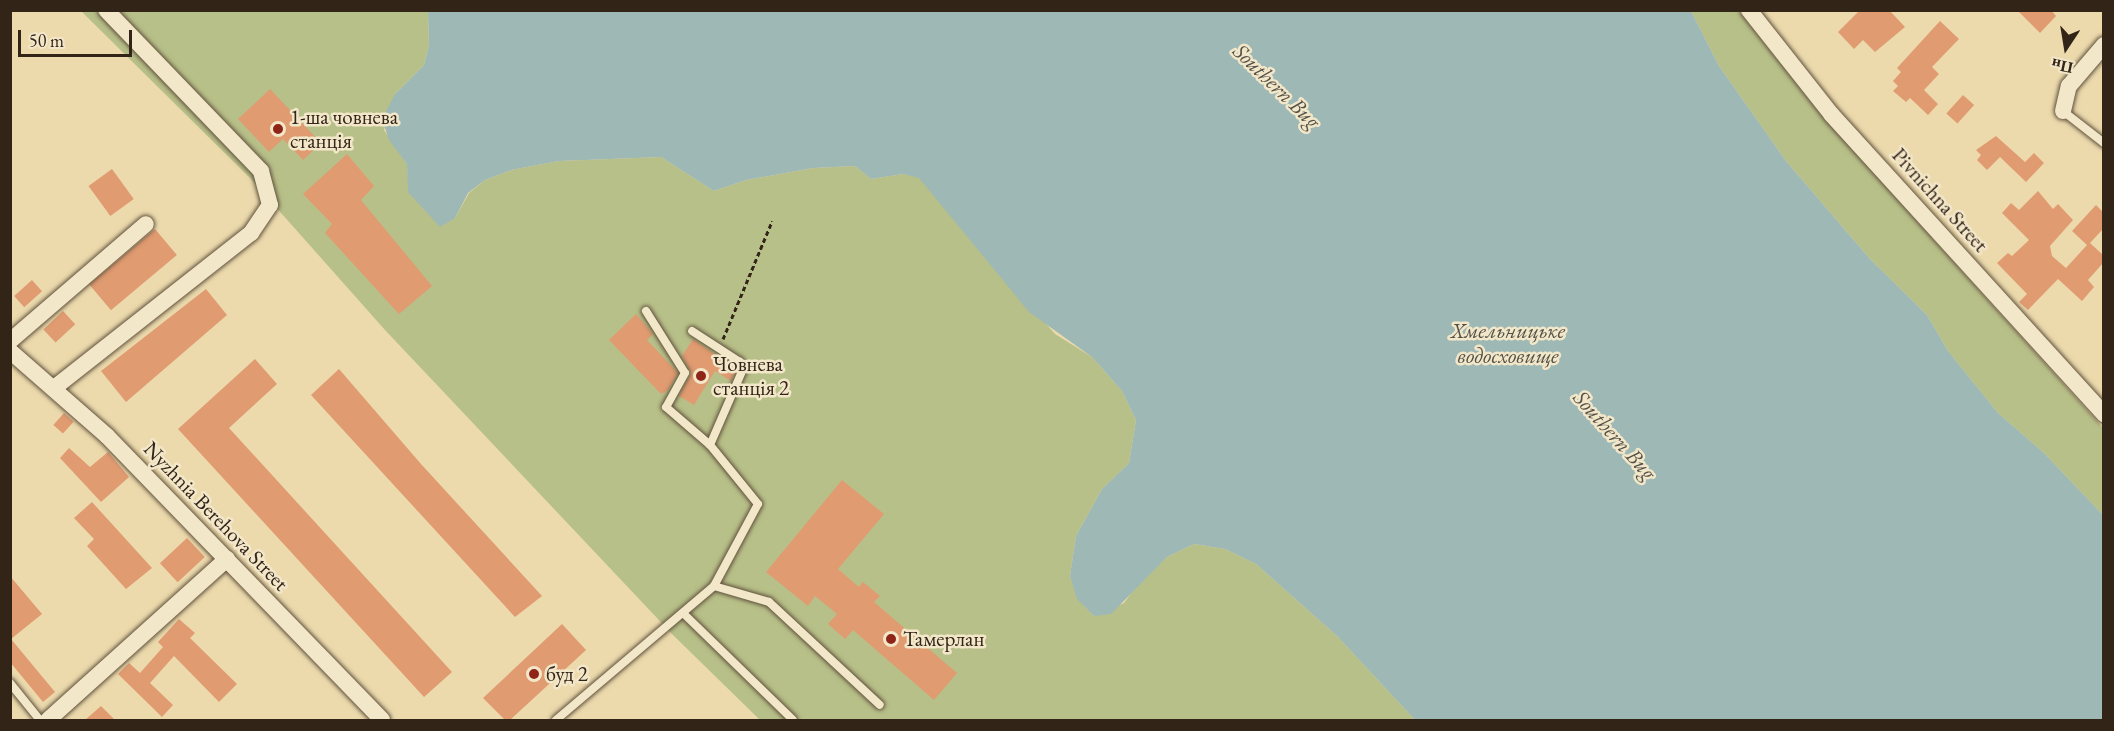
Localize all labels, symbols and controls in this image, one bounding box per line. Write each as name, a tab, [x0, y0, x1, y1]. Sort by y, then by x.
scale bar	[21, 18, 135, 56]
north arrow	[2036, 18, 2096, 78]
text: 50 m	[29, 29, 64, 52]
water label: Southern Bug	[1228, 38, 1326, 134]
text: Пн	[2049, 54, 2075, 79]
place label: 1-ша човнева станція	[290, 104, 398, 154]
marker: 1-ша човнева станція	[271, 122, 285, 136]
street label: Pivnichna Street	[1887, 143, 1993, 257]
water label: Хмельницьке водосховище	[1451, 317, 1565, 368]
place label: Човнева станція 2	[713, 351, 789, 401]
marker: Човнева станція 2	[694, 369, 708, 383]
water label: Southern Bug	[1568, 385, 1662, 485]
street label: Nyzhnia Berehova Street	[138, 436, 294, 596]
place label: Тамерлан	[903, 626, 984, 652]
marker: Тамерлан	[884, 632, 898, 646]
place label: буд 2	[546, 661, 588, 687]
marker: буд 2	[527, 667, 541, 681]

